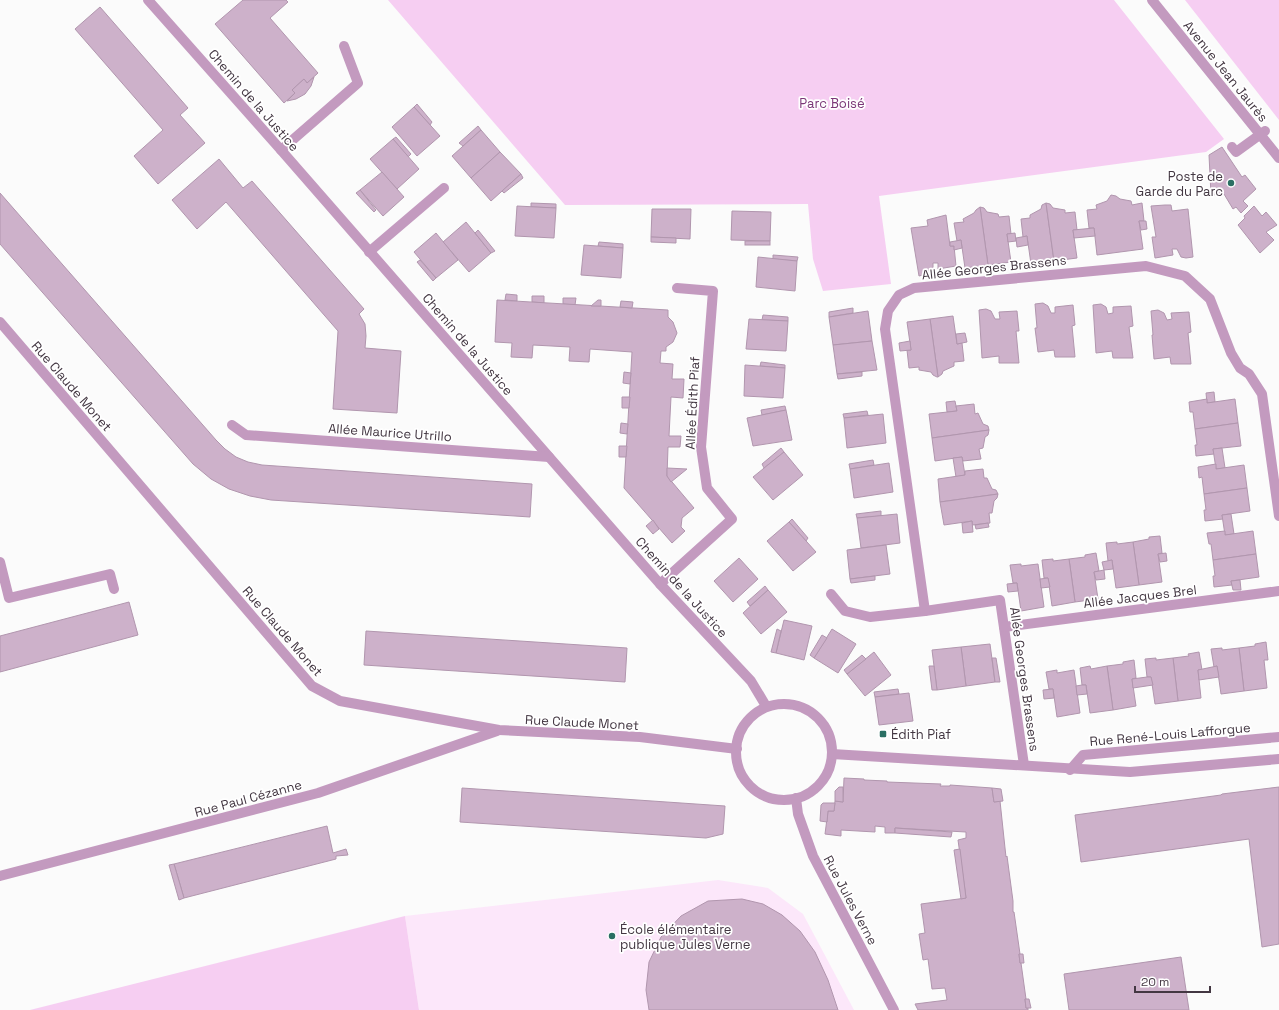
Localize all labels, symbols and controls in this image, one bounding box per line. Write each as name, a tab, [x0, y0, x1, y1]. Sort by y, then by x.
street label: Avenue Jean Jaurès	[1180, 17, 1272, 125]
street label: Chemin de la Justice	[205, 46, 303, 155]
park label: Parc Boisé	[799, 95, 865, 112]
place label: Poste de Garde du Parc	[1136, 168, 1223, 200]
marker: Poste de Garde du Parc	[1226, 178, 1236, 188]
street label: Allée Georges Brassens	[921, 251, 1067, 284]
street label: Chemin de la Justice	[419, 290, 517, 399]
street label: Rue Claude Monet	[28, 338, 115, 435]
street label: Allée Édith Piaf	[682, 356, 703, 450]
street label: Allée Maurice Utrillo	[328, 420, 452, 445]
street label: Chemin de la Justice	[632, 533, 731, 641]
street label: Allée Jacques Brel	[1082, 581, 1198, 612]
street label: Rue Claude Monet	[239, 583, 326, 680]
street label: Allée Georges Brassens	[1006, 606, 1043, 752]
street label: Rue Claude Monet	[525, 711, 639, 734]
street label: Rue René-Louis Lafforgue	[1089, 719, 1251, 750]
place label: Édith Piaf	[891, 726, 951, 743]
marker: Édith Piaf	[878, 729, 888, 739]
street label: Rue Paul Cézanne	[193, 776, 304, 821]
street label: Rue Jules Verne	[820, 852, 881, 948]
place label: École élémentaire publique Jules Verne	[620, 921, 751, 953]
marker: École élémentaire publique Jules Verne	[607, 931, 617, 941]
scale bar	[1135, 968, 1210, 994]
text: 20 m	[1141, 974, 1169, 990]

